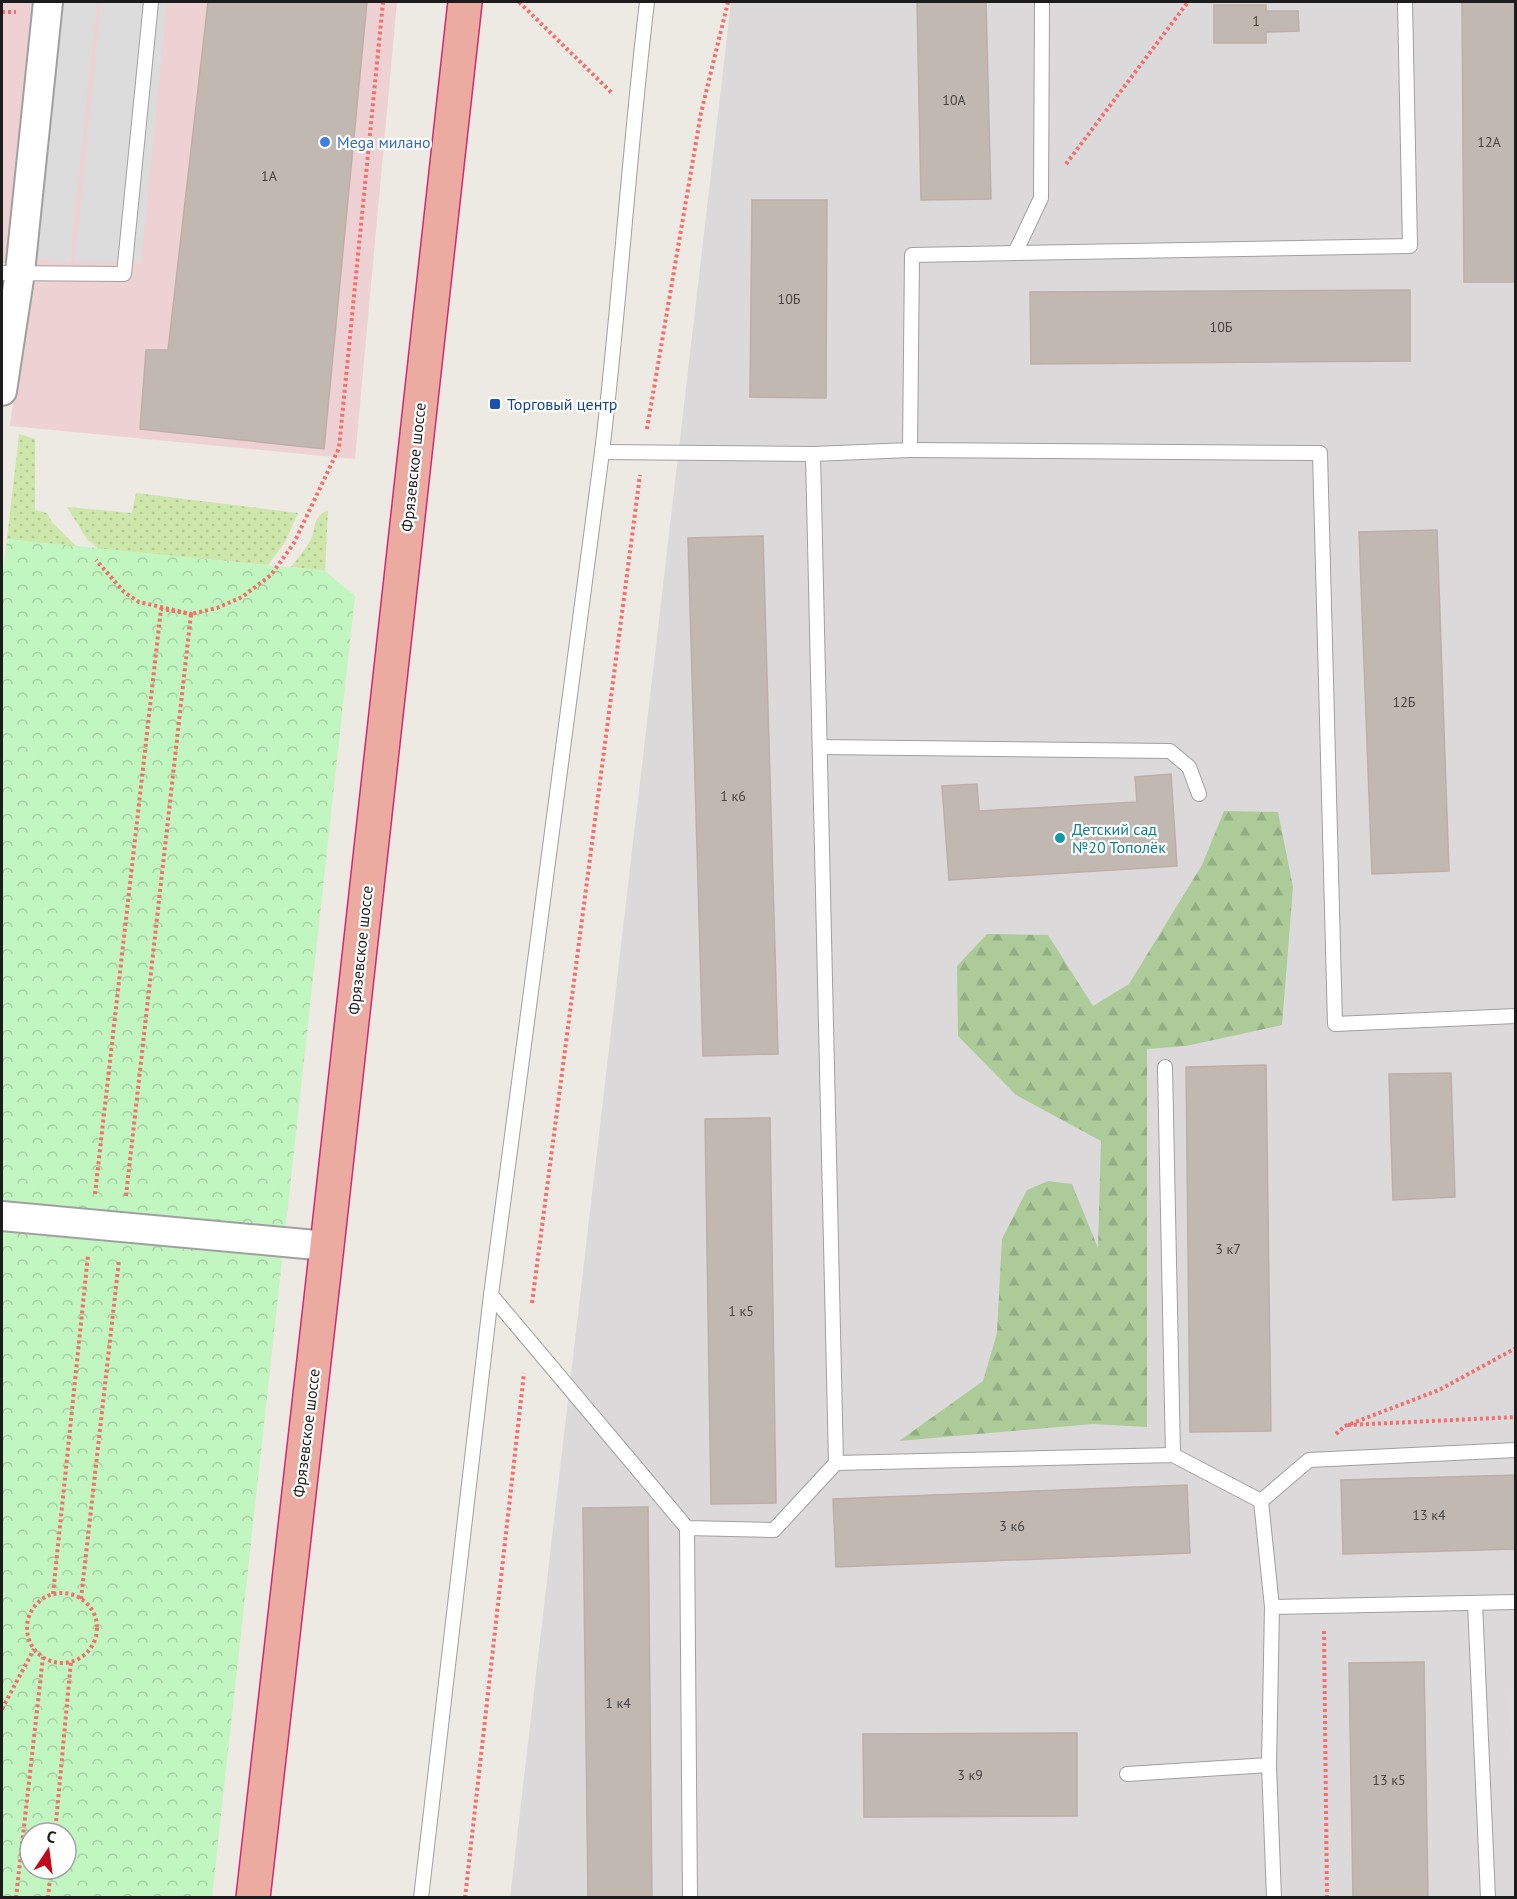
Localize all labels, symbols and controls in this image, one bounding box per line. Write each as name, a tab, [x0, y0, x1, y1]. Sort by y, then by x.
house number: 1	[1252, 12, 1260, 30]
house number: 10А	[942, 91, 967, 109]
place label: Mega милано	[337, 132, 431, 152]
house number: 12А	[1477, 133, 1502, 151]
marker: Mega милано	[318, 135, 332, 149]
house number: 1А	[261, 167, 278, 185]
house number: 10Б	[778, 290, 801, 308]
house number: 10Б	[1210, 318, 1233, 336]
place label: Торговый центр	[507, 394, 617, 414]
marker: Торговый центр	[488, 397, 502, 411]
street label: Фрязевское шоссе	[396, 401, 430, 533]
house number: 12Б	[1393, 693, 1416, 711]
house number: 1 к6	[720, 787, 746, 805]
place label: Детский сад №20 Тополёк	[1072, 819, 1166, 857]
marker: Детский сад №20 Тополёк	[1053, 831, 1067, 845]
street label: Фрязевское шоссе	[343, 884, 377, 1016]
house number: 3 к7	[1215, 1240, 1241, 1258]
house number: 1 к5	[728, 1302, 754, 1320]
street label: Фрязевское шоссе	[288, 1367, 324, 1499]
house number: 13 к4	[1412, 1506, 1446, 1524]
house number: 3 к6	[999, 1517, 1025, 1535]
house number: 1 к4	[605, 1694, 631, 1712]
house number: 3 к9	[957, 1766, 983, 1784]
house number: 13 к5	[1372, 1771, 1406, 1789]
north arrow	[18, 1821, 78, 1881]
text: С	[45, 1826, 58, 1847]

